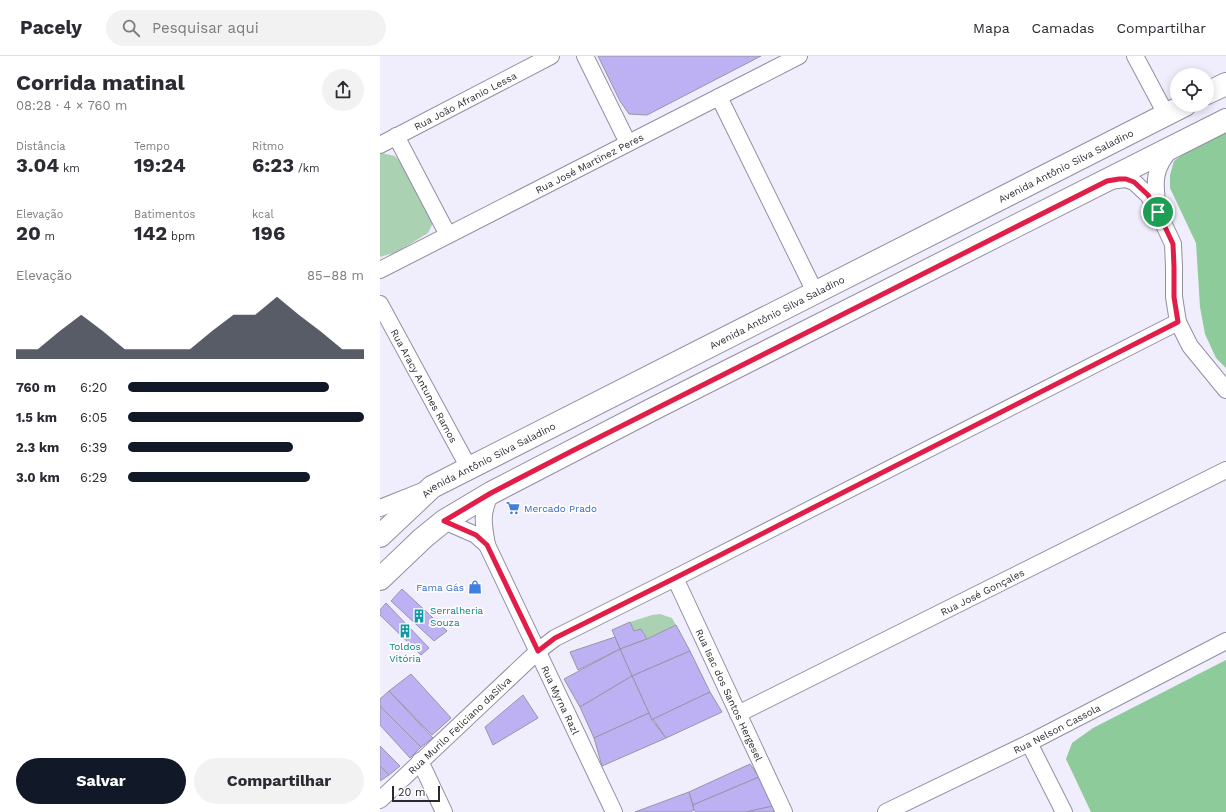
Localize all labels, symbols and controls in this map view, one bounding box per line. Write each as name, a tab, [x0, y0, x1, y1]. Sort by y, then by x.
search box	[106, 10, 386, 46]
text: Pacely	[20, 16, 82, 39]
icon: search	[120, 17, 142, 39]
text: Pesquisar aqui	[152, 19, 259, 37]
text: Mapa	[973, 20, 1010, 36]
text: Camadas	[1032, 20, 1094, 36]
text: Compartilhar	[1116, 20, 1206, 36]
map controls	[1170, 68, 1214, 112]
button: locate	[1170, 68, 1214, 112]
button: share	[322, 69, 364, 111]
text: Corrida matinal	[16, 70, 185, 95]
street label: Rua João Afranio Lessa	[412, 70, 519, 132]
text: 08:28 · 4 × 760 m	[16, 98, 127, 113]
street label: Avenida Antônio Silva Saladino	[997, 127, 1135, 205]
street label: Rua José Martinez Peres	[534, 131, 645, 196]
text: Distância	[16, 140, 66, 153]
text: Tempo	[134, 140, 170, 153]
text: Ritmo	[252, 140, 284, 153]
text: 3.04	[16, 153, 59, 177]
text: 19:24	[134, 153, 186, 177]
text: 6:23	[252, 153, 294, 177]
text: km	[59, 162, 80, 175]
text: /km	[294, 162, 319, 175]
pin	[1141, 195, 1175, 229]
icon: arrive	[1147, 201, 1169, 223]
text: Elevação	[16, 208, 63, 221]
text: Batimentos	[134, 208, 195, 221]
text: kcal	[252, 208, 274, 221]
text: 20	[16, 221, 41, 245]
text: 142	[134, 221, 167, 245]
text: 196	[252, 221, 285, 245]
text: m	[41, 230, 55, 243]
text: bpm	[167, 230, 195, 243]
text: Elevação	[16, 268, 72, 283]
text: 85–88 m	[307, 268, 364, 283]
street label: Avenida Antônio Silva Saladino	[708, 274, 846, 351]
street label: Rua Aracy Antunes Ramos	[389, 327, 459, 445]
text: 760 m	[16, 380, 56, 395]
text: 6:20	[80, 380, 107, 395]
text: 1.5 km	[16, 410, 57, 425]
text: 6:05	[80, 410, 107, 425]
street label: Avenida Antônio Silva Saladino	[420, 420, 557, 500]
text: 2.3 km	[16, 440, 59, 455]
text: 6:39	[80, 440, 107, 455]
text: 3.0 km	[16, 470, 60, 485]
text: 6:29	[80, 470, 107, 485]
supermarket icon: Mercado Prado	[505, 500, 521, 516]
place label: Mercado Prado	[524, 503, 597, 514]
street label: Rua José Gonçales	[939, 567, 1026, 618]
shop icon: Fama Gás	[467, 579, 483, 595]
place label: Fama Gás	[416, 582, 464, 593]
place label: Serralheria Souza	[430, 605, 484, 628]
building icon: Serralheria Souza	[411, 608, 427, 624]
building icon: Toldos Vitória	[397, 623, 413, 639]
street label: Rua Isac dos Santos Hergesel	[694, 627, 765, 763]
place label: Toldos Vitória	[389, 641, 421, 664]
street label: Rua Myrna Razl	[539, 664, 581, 736]
street label: Rua Murilo Feliciano daSilva	[406, 674, 513, 776]
street label: Rua Nelson Cassola	[1012, 702, 1103, 756]
button: Salvar	[16, 758, 186, 804]
button: Compartilhar	[194, 758, 364, 804]
scale bar	[392, 784, 440, 803]
text: 20 m	[398, 786, 426, 799]

